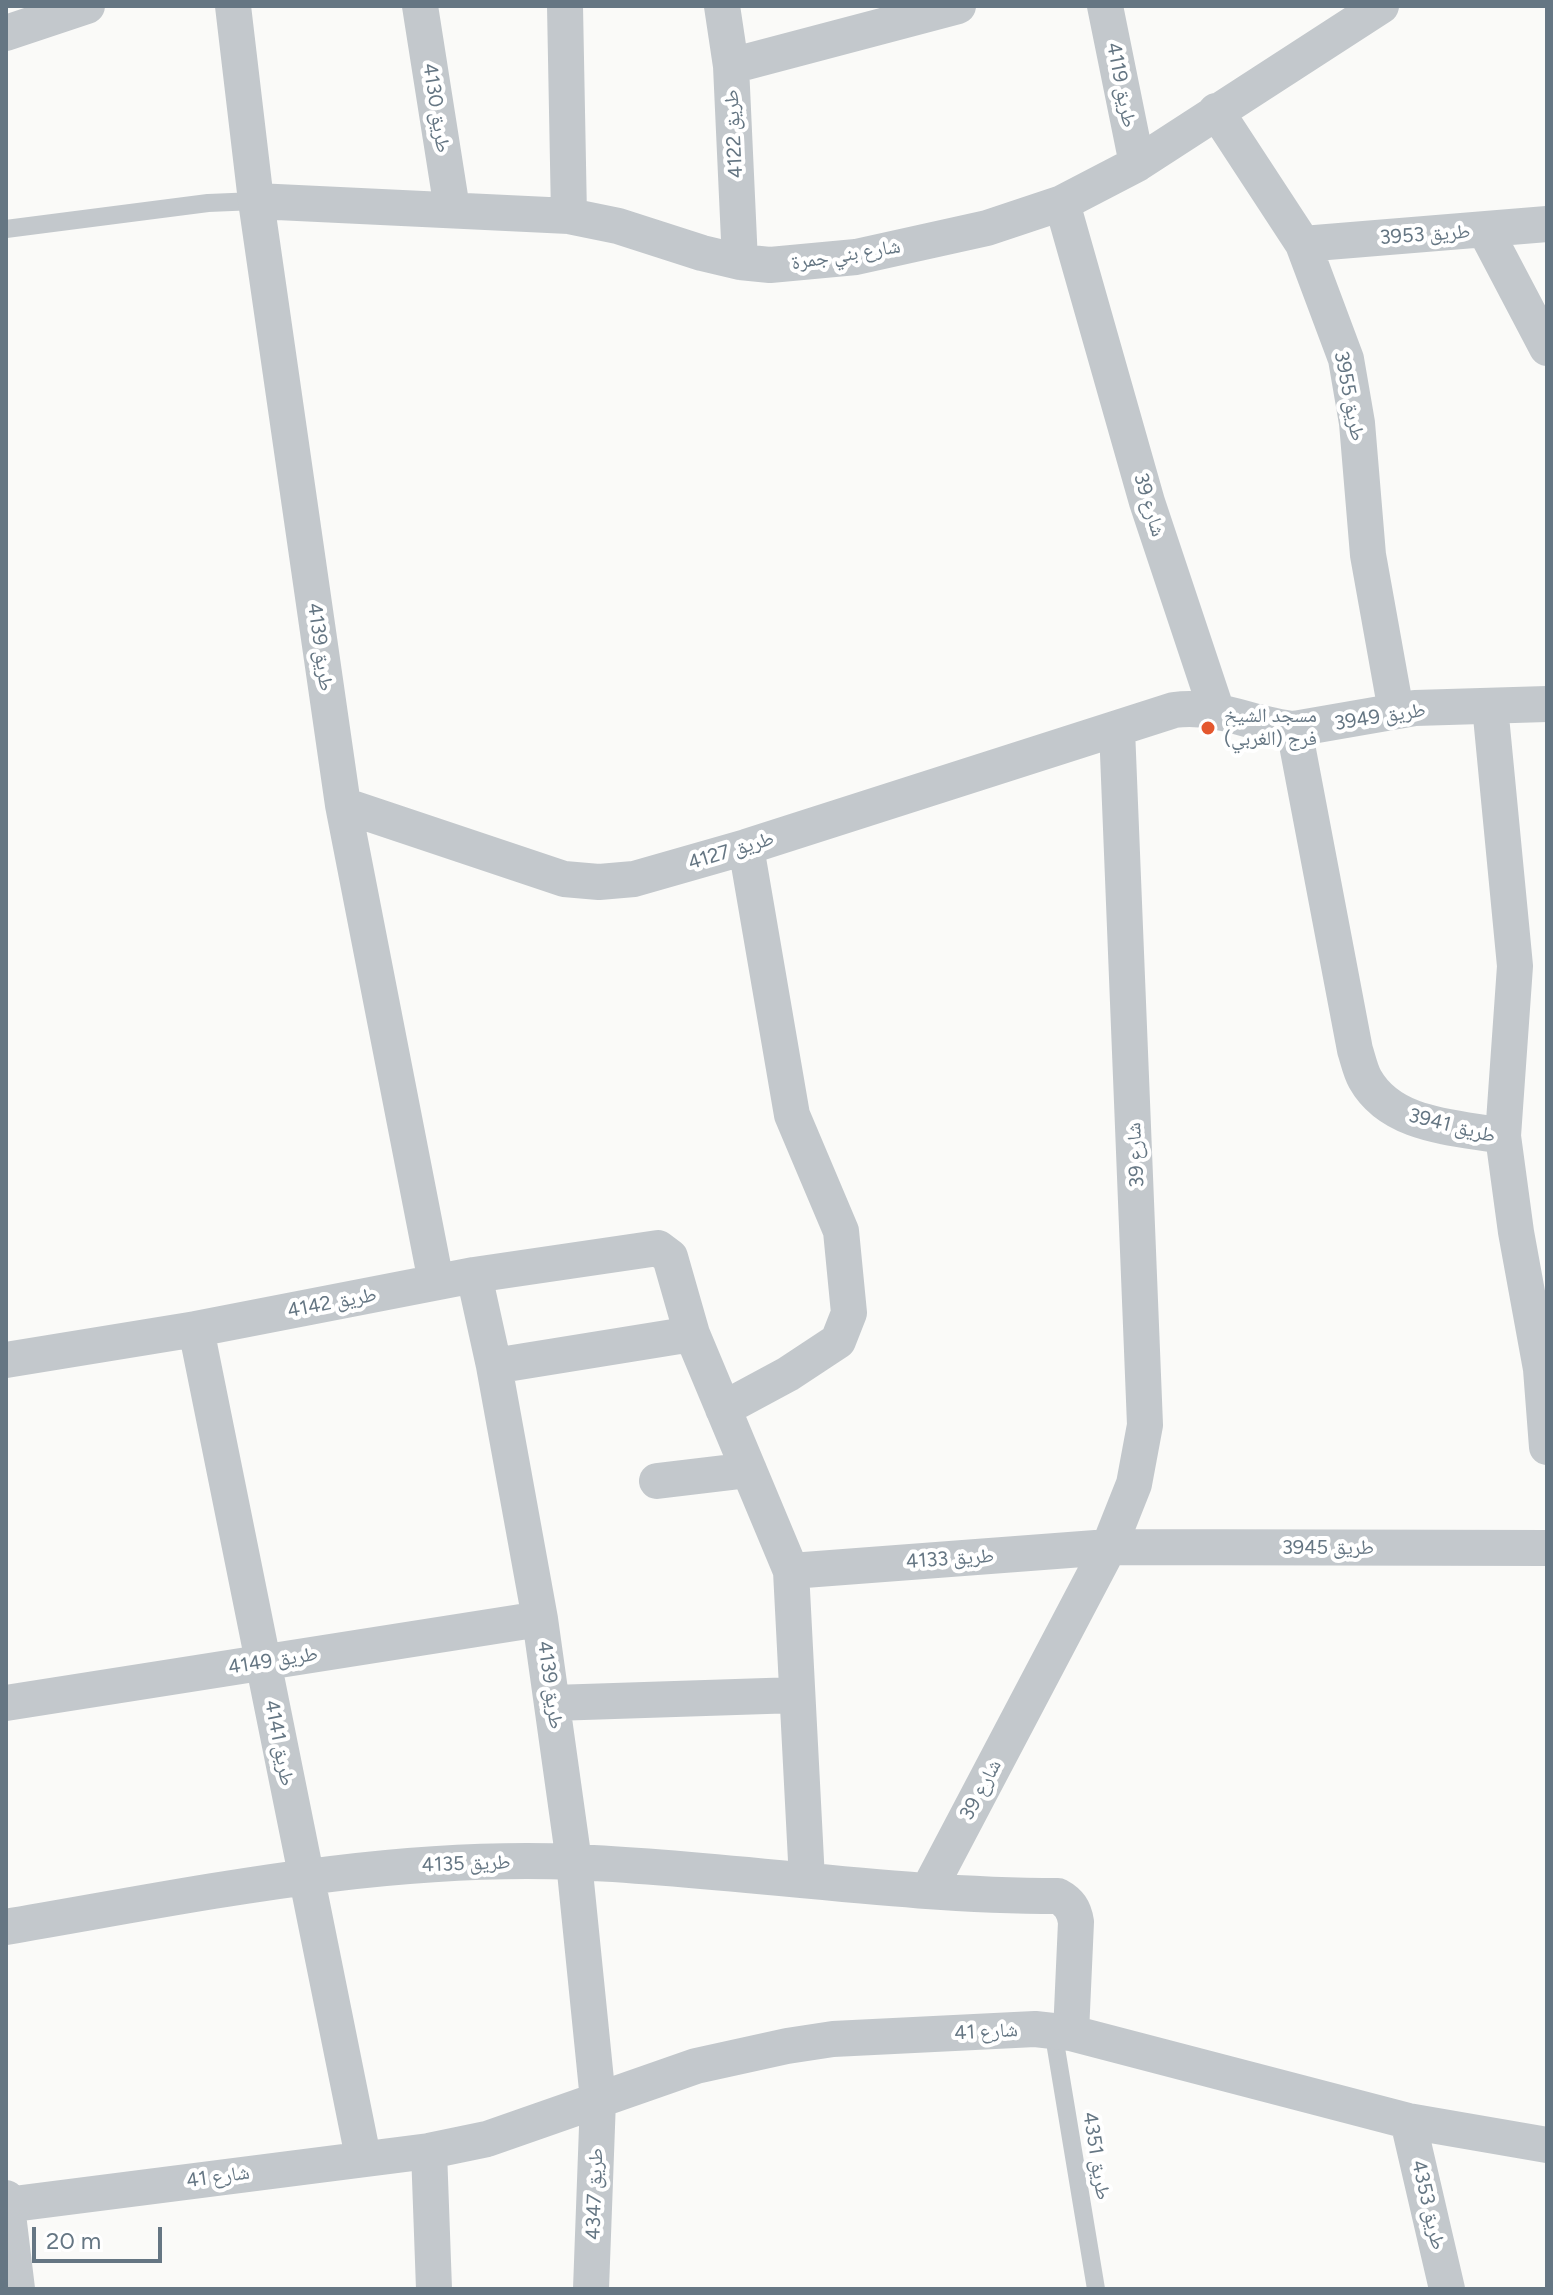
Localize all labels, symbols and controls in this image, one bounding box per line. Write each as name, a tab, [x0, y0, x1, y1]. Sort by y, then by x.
street label: طريق 4119	[1101, 40, 1141, 130]
street label: طريق 4130	[417, 62, 455, 154]
street label: طريق 4122	[720, 89, 748, 179]
street label: طريق 3953	[1379, 220, 1471, 250]
street label: شارع بني جمرة	[790, 235, 902, 275]
street label: طريق 3955	[1329, 349, 1369, 443]
street label: شارع 39	[1128, 470, 1170, 540]
street label: طريق 4139	[302, 601, 338, 693]
street label: طريق 3949	[1333, 698, 1427, 736]
place label: مسجد الشيخ فرج (الغربي)	[1224, 704, 1317, 751]
marker: مسجد الشيخ فرج (الغربي)	[1199, 719, 1217, 737]
street label: طريق 4127	[685, 827, 777, 875]
street label: طريق 3941	[1406, 1104, 1498, 1148]
street label: شارع 39	[1122, 1122, 1150, 1188]
street label: طريق 4142	[285, 1283, 379, 1323]
street label: طريق 3945	[1282, 1536, 1374, 1560]
street label: طريق 4133	[905, 1544, 995, 1574]
street label: طريق 4139	[532, 1639, 568, 1731]
street label: طريق 4149	[227, 1642, 319, 1680]
street label: طريق 4141	[259, 1698, 299, 1788]
street label: شارع 39	[955, 1756, 1007, 1824]
street label: طريق 4135	[421, 1850, 511, 1878]
street label: شارع 41	[954, 2018, 1018, 2046]
street label: طريق 4351	[1077, 2110, 1115, 2202]
street label: طريق 4347	[581, 2147, 609, 2241]
street label: طريق 4353	[1406, 2158, 1450, 2252]
street label: شارع 41	[185, 2161, 251, 2193]
scale bar	[36, 2211, 166, 2261]
text: 20 m	[46, 2226, 101, 2255]

